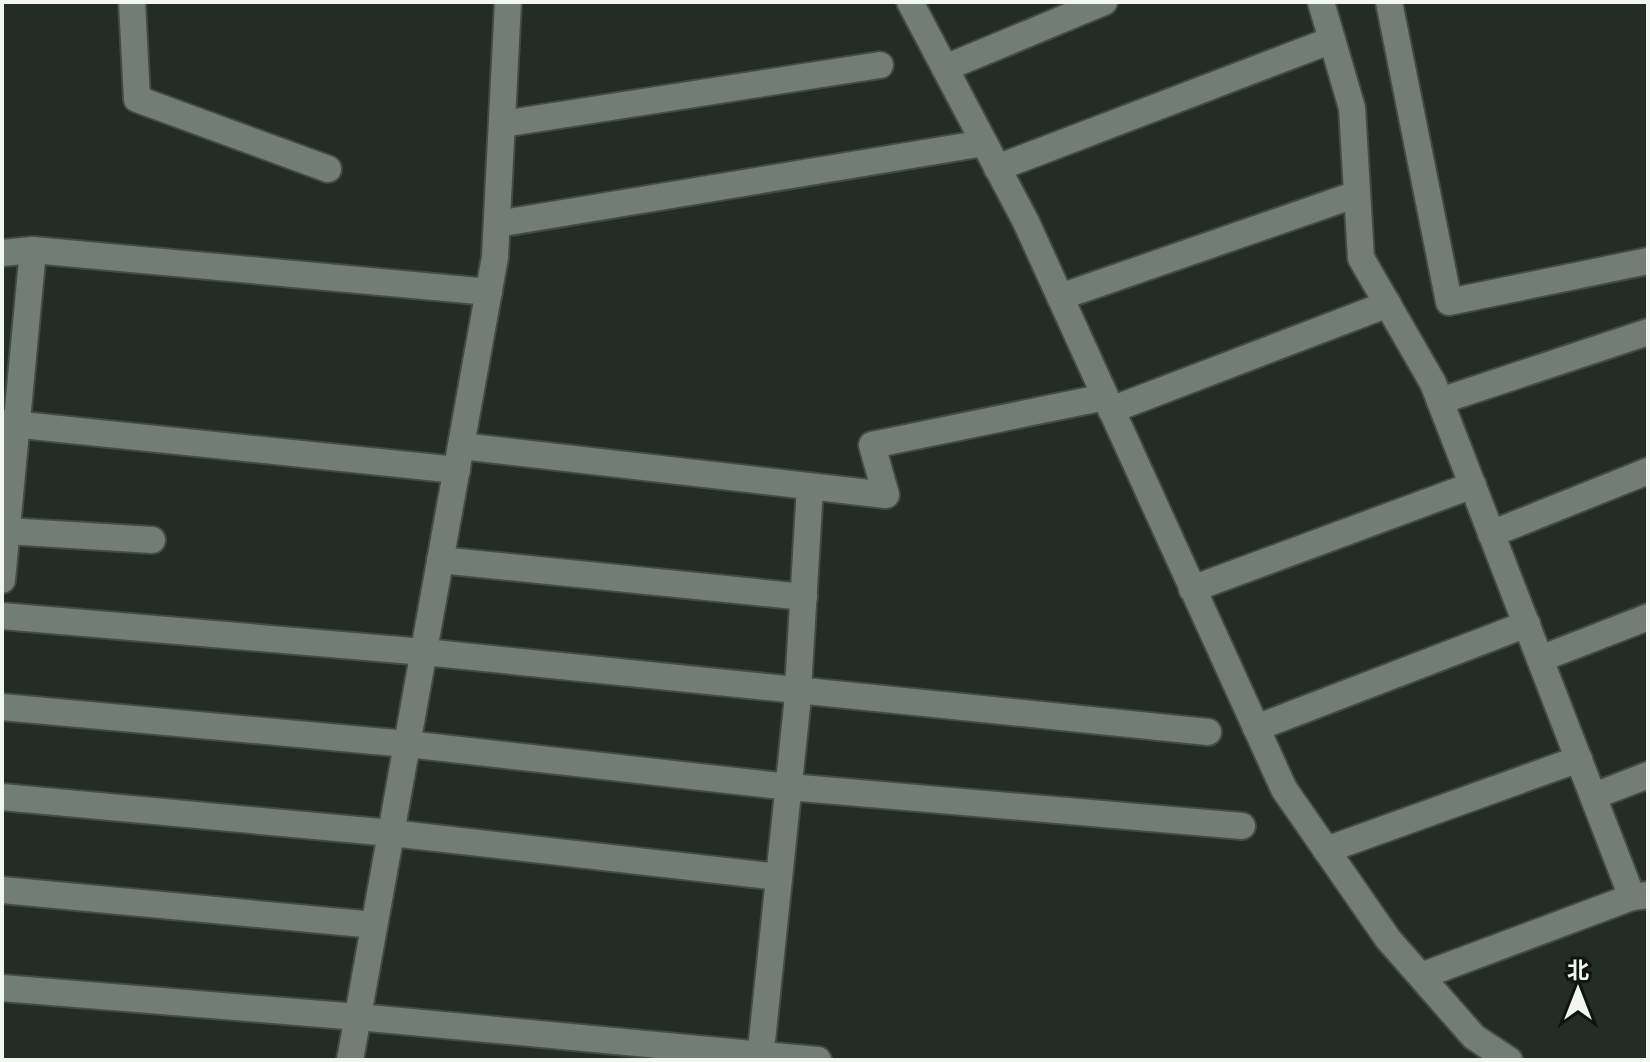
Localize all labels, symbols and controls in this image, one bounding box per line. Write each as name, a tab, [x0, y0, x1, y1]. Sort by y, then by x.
north arrow	[1538, 950, 1618, 1030]
text: 北	[1567, 954, 1589, 984]

